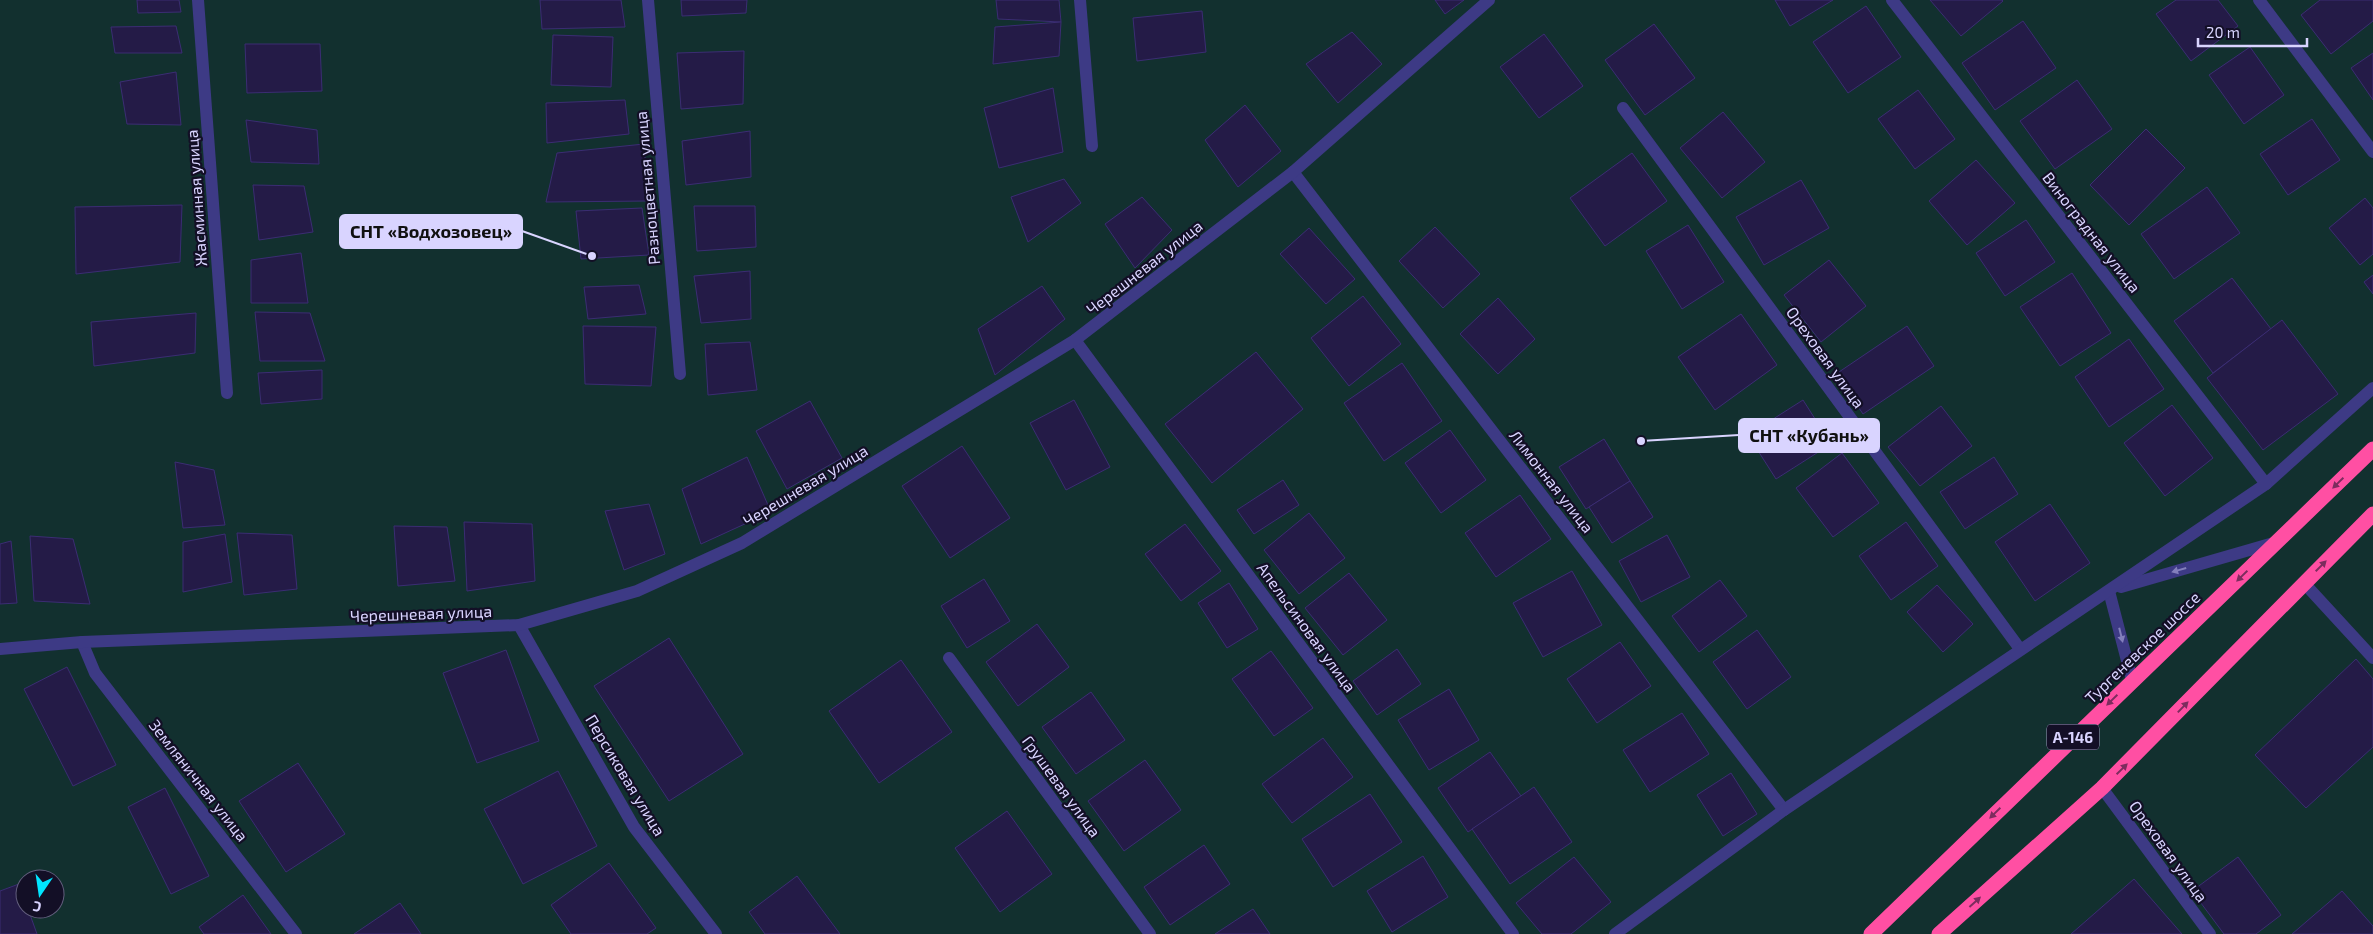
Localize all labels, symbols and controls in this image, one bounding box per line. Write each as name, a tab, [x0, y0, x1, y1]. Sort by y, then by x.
scale bar	[2198, 15, 2307, 47]
text: 20 m	[2206, 23, 2240, 41]
street label: Разноцветная улица	[631, 110, 664, 266]
street label: Жасминная улица	[182, 129, 211, 267]
street label: Виноградная улица	[2038, 168, 2145, 297]
callout: СНТ «Водхозовец»	[340, 215, 522, 248]
street label: Черешневая улица	[1082, 216, 1206, 319]
text: СНТ «Водхозовец»	[350, 220, 512, 242]
street label: Ореховая улица	[1782, 303, 1869, 412]
callout: СНТ «Кубань»	[1739, 419, 1879, 452]
text: СНТ «Кубань»	[1749, 424, 1869, 446]
street label: Лимонная улица	[1505, 426, 1598, 537]
street label: Черешневая улица	[739, 440, 871, 531]
one-way arrow	[2332, 477, 2344, 489]
street label: Апельсиновая улица	[1253, 559, 1360, 696]
one-way arrow	[2315, 560, 2327, 572]
one-way arrow	[2172, 567, 2187, 575]
one-way arrow	[2236, 569, 2248, 581]
street label: Тургеневское шоссе	[2081, 587, 2204, 708]
street label: Черешневая улица	[350, 601, 492, 626]
one-way arrow	[2117, 628, 2125, 643]
one-way arrow	[2106, 694, 2118, 706]
one-way arrow	[2177, 702, 2189, 714]
street label: Персиковая улица	[581, 711, 670, 840]
street label: Земляничная улица	[145, 715, 252, 845]
road number: А-146	[2047, 724, 2099, 750]
street label: Грушевая улица	[1018, 732, 1105, 841]
one-way arrow	[2116, 763, 2128, 775]
street label: Ореховая улица	[2125, 797, 2212, 906]
one-way arrow	[1989, 807, 2001, 819]
north arrow	[15, 869, 65, 919]
one-way arrow	[1969, 896, 1982, 907]
text: С	[31, 898, 43, 916]

